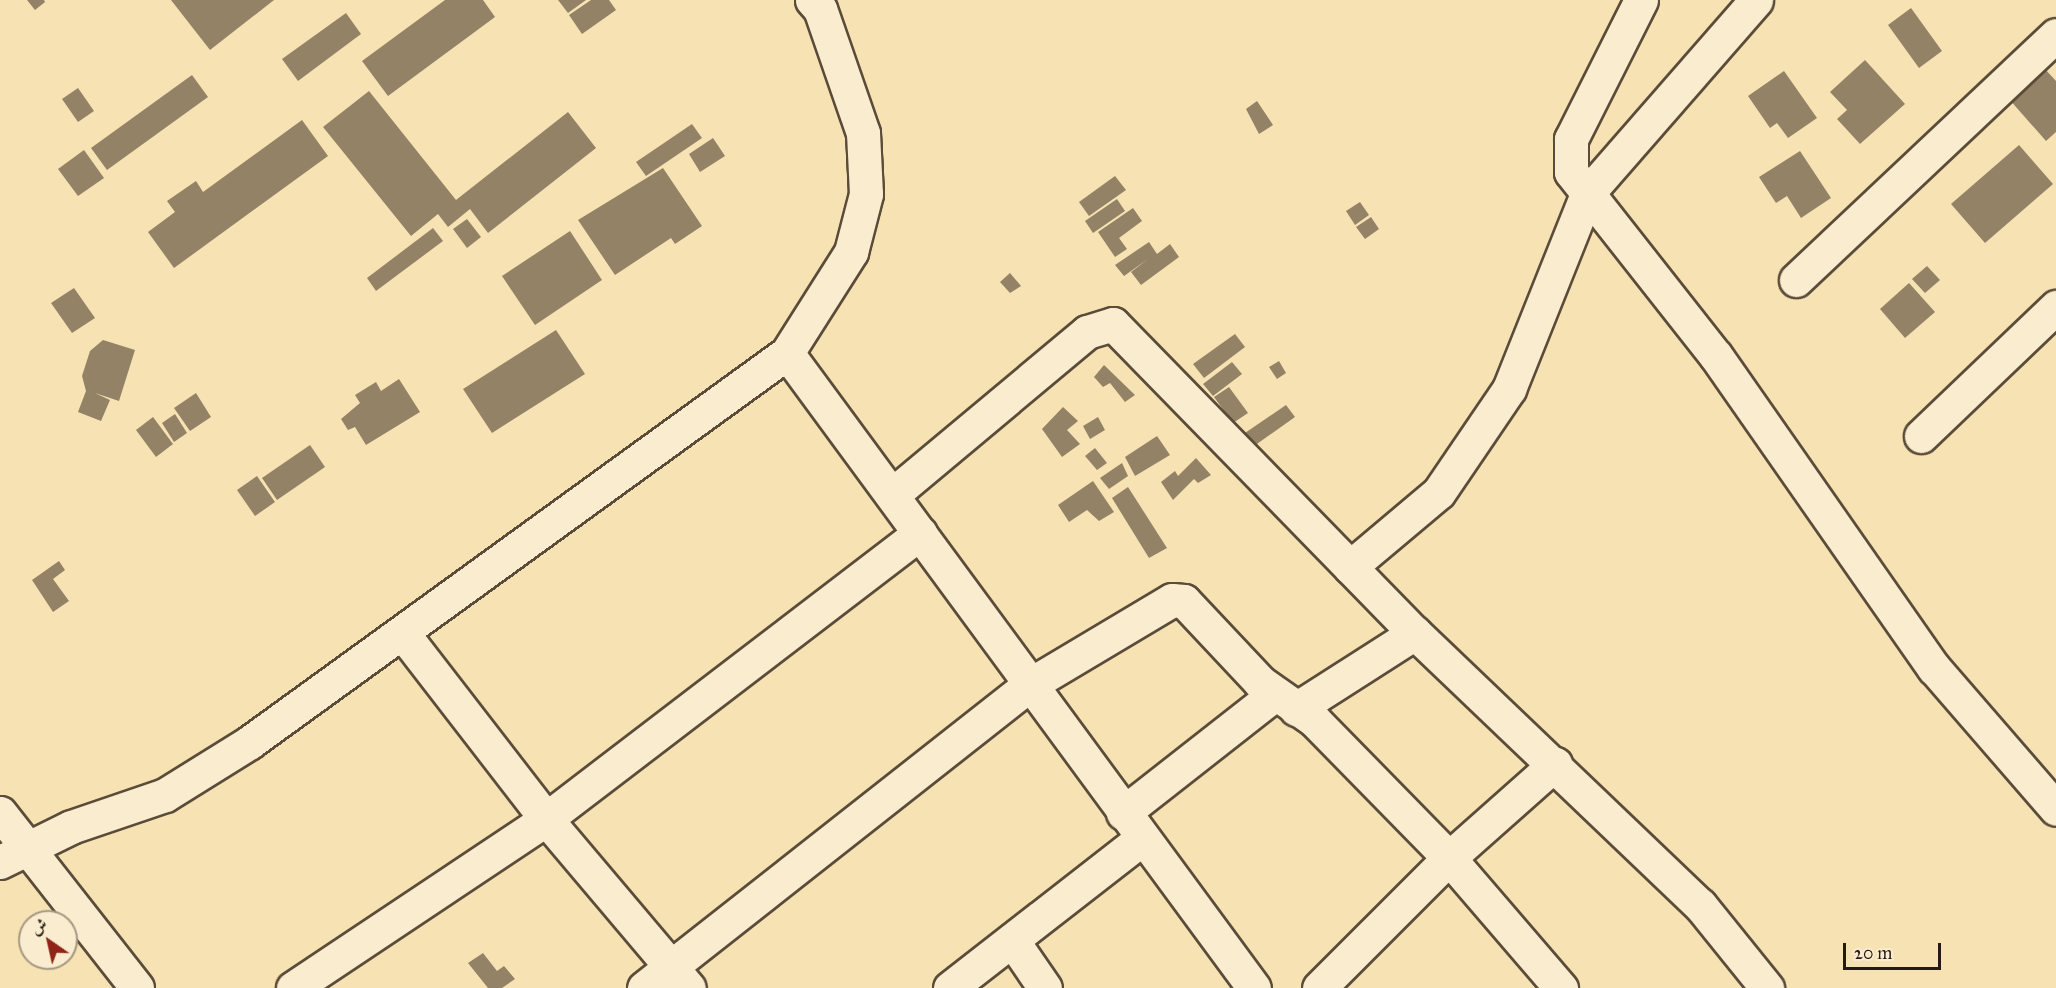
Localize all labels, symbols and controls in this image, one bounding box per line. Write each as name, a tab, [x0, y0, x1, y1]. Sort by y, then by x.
north arrow	[18, 910, 78, 970]
text: ش	[27, 914, 51, 939]
scale bar	[1846, 931, 1944, 969]
text: 20 m	[1854, 942, 1892, 964]

